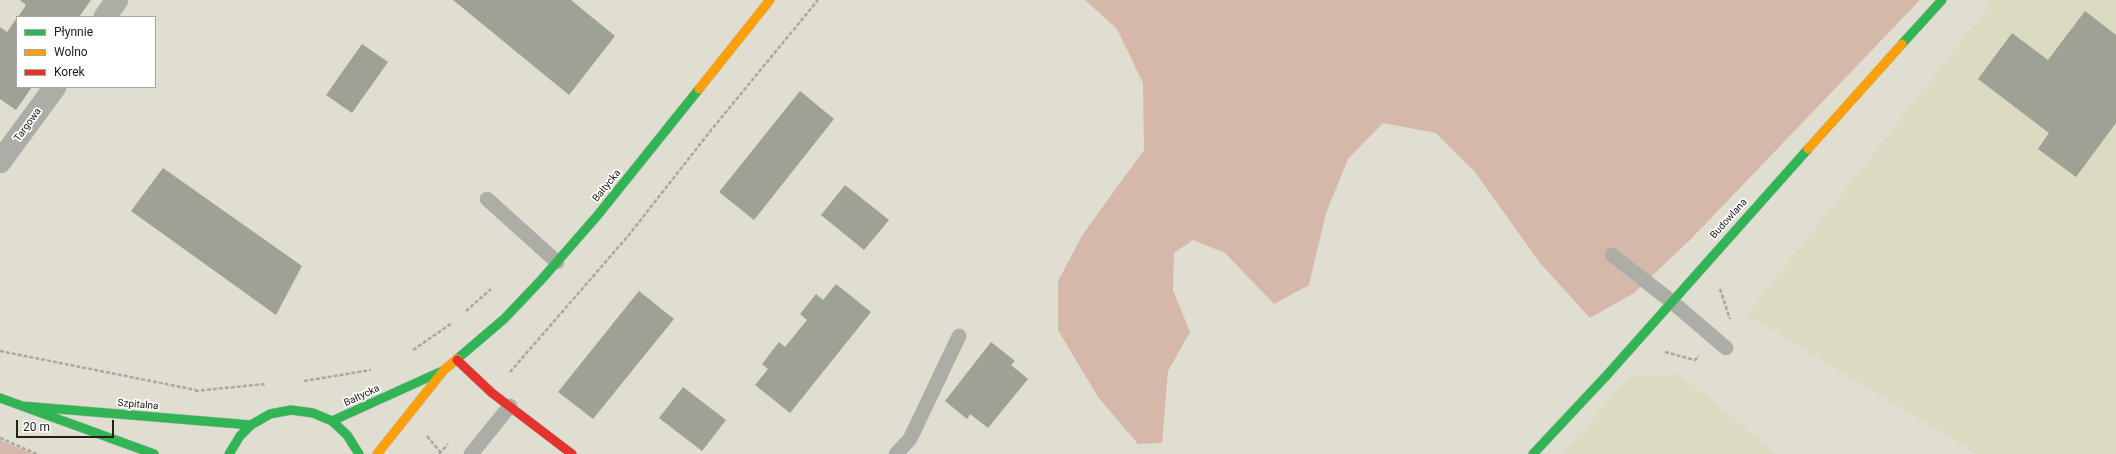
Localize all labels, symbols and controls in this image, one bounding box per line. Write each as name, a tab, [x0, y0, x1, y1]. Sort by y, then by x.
legend	[16, 16, 156, 88]
text: Płynnie	[54, 25, 93, 39]
text: Wolno	[54, 45, 88, 59]
text: Korek	[54, 65, 85, 79]
street label: Targowa	[12, 106, 44, 144]
street label: Bałtycka	[590, 167, 624, 205]
street label: Budowlana	[1708, 197, 1750, 241]
street label: Bałtycka	[342, 383, 382, 409]
street label: Szpitalna	[117, 397, 159, 413]
scale bar	[18, 412, 116, 438]
text: 20 m	[23, 420, 50, 434]

